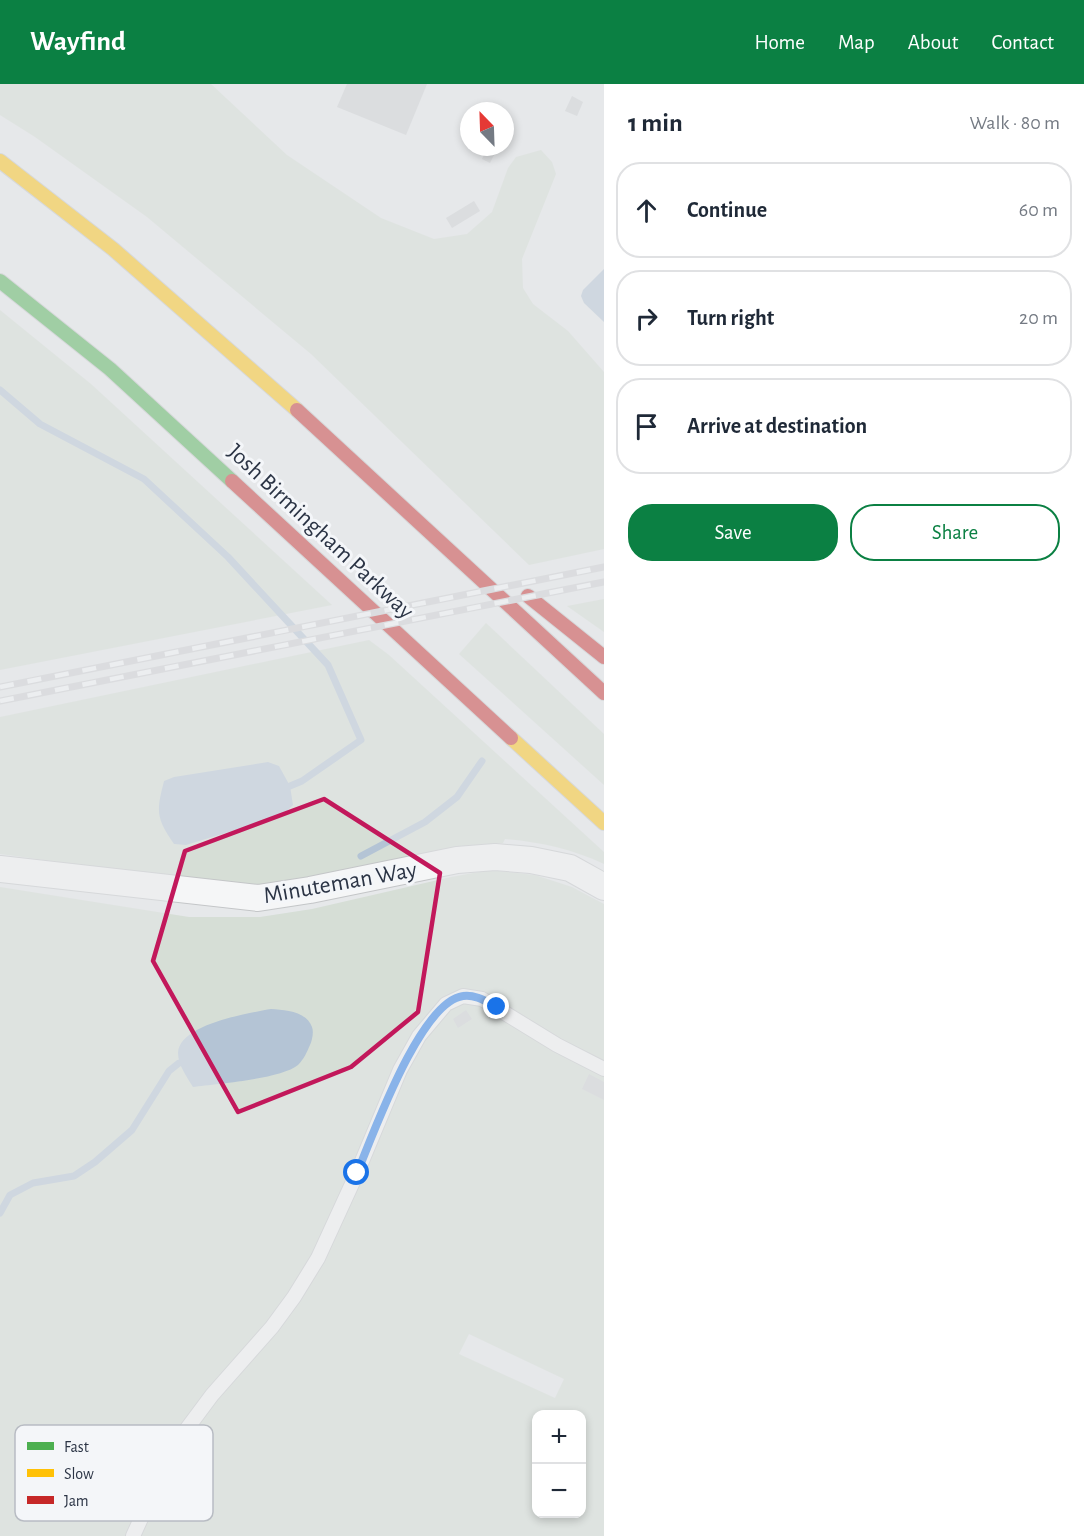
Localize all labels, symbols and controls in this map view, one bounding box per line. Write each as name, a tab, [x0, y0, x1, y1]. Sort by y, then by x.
text: Wayfind	[30, 28, 126, 56]
text: Home	[754, 32, 805, 53]
text: Map	[838, 32, 875, 53]
text: About	[908, 32, 958, 53]
text: Contact	[991, 32, 1054, 53]
north arrow	[460, 102, 514, 156]
text: 1 min	[628, 110, 683, 136]
text: Walk · 80 m	[969, 113, 1060, 133]
icon: ahead	[630, 194, 663, 227]
text: Continue	[687, 199, 767, 221]
text: 60 m	[1019, 200, 1058, 220]
icon: right	[630, 302, 663, 335]
text: Turn right	[687, 307, 774, 329]
text: 20 m	[1019, 308, 1058, 328]
icon: arrive	[630, 410, 663, 443]
text: Arrive at destination	[687, 415, 867, 437]
street label: Josh Birmingham Parkway	[223, 440, 418, 624]
button: Save	[628, 504, 838, 561]
button: Share	[850, 504, 1060, 561]
street label: Minuteman Way	[262, 858, 419, 908]
route end	[483, 993, 509, 1019]
route start	[343, 1159, 369, 1185]
map controls	[532, 1410, 586, 1518]
button: +	[532, 1410, 586, 1464]
legend	[15, 1425, 213, 1521]
text: Fast	[64, 1439, 89, 1455]
button: −	[532, 1464, 586, 1518]
text: Slow	[64, 1466, 94, 1482]
text: Jam	[64, 1493, 89, 1509]

